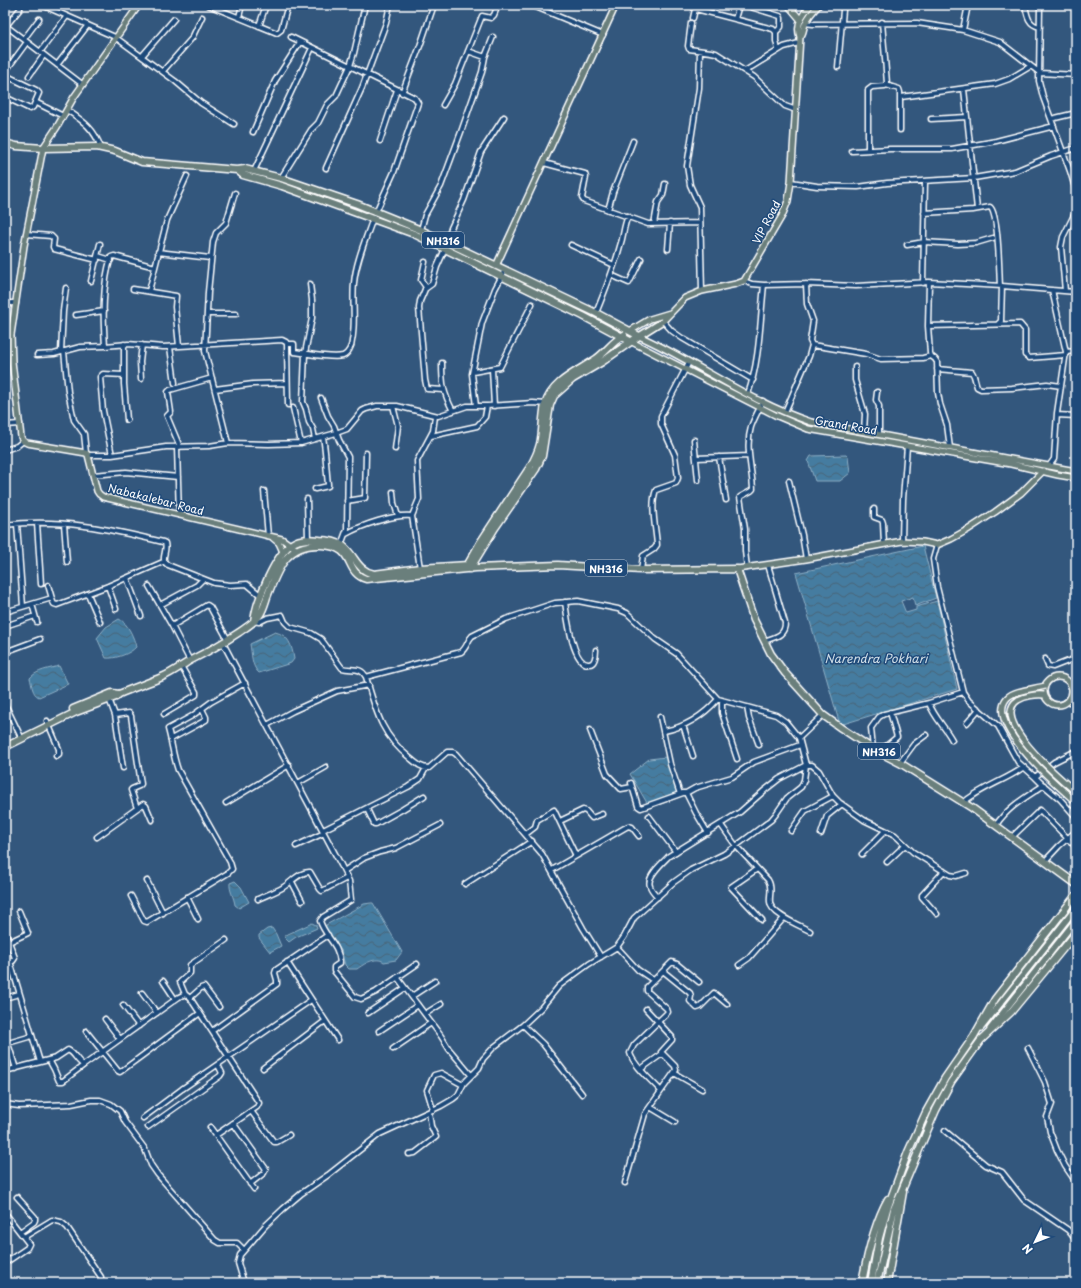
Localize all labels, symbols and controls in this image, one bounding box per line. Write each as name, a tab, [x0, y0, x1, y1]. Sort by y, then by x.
street label: VIP Road	[747, 197, 785, 247]
road number: NH316	[422, 232, 464, 248]
street label: Grand Road	[813, 411, 879, 439]
street label: Nabakalebar Road	[106, 479, 206, 519]
road number: NH316	[585, 560, 627, 576]
water label: Narendra Pokhari	[825, 649, 930, 667]
road number: NH316	[858, 743, 900, 759]
north arrow	[1015, 1222, 1055, 1262]
text: N	[1018, 1240, 1037, 1258]

